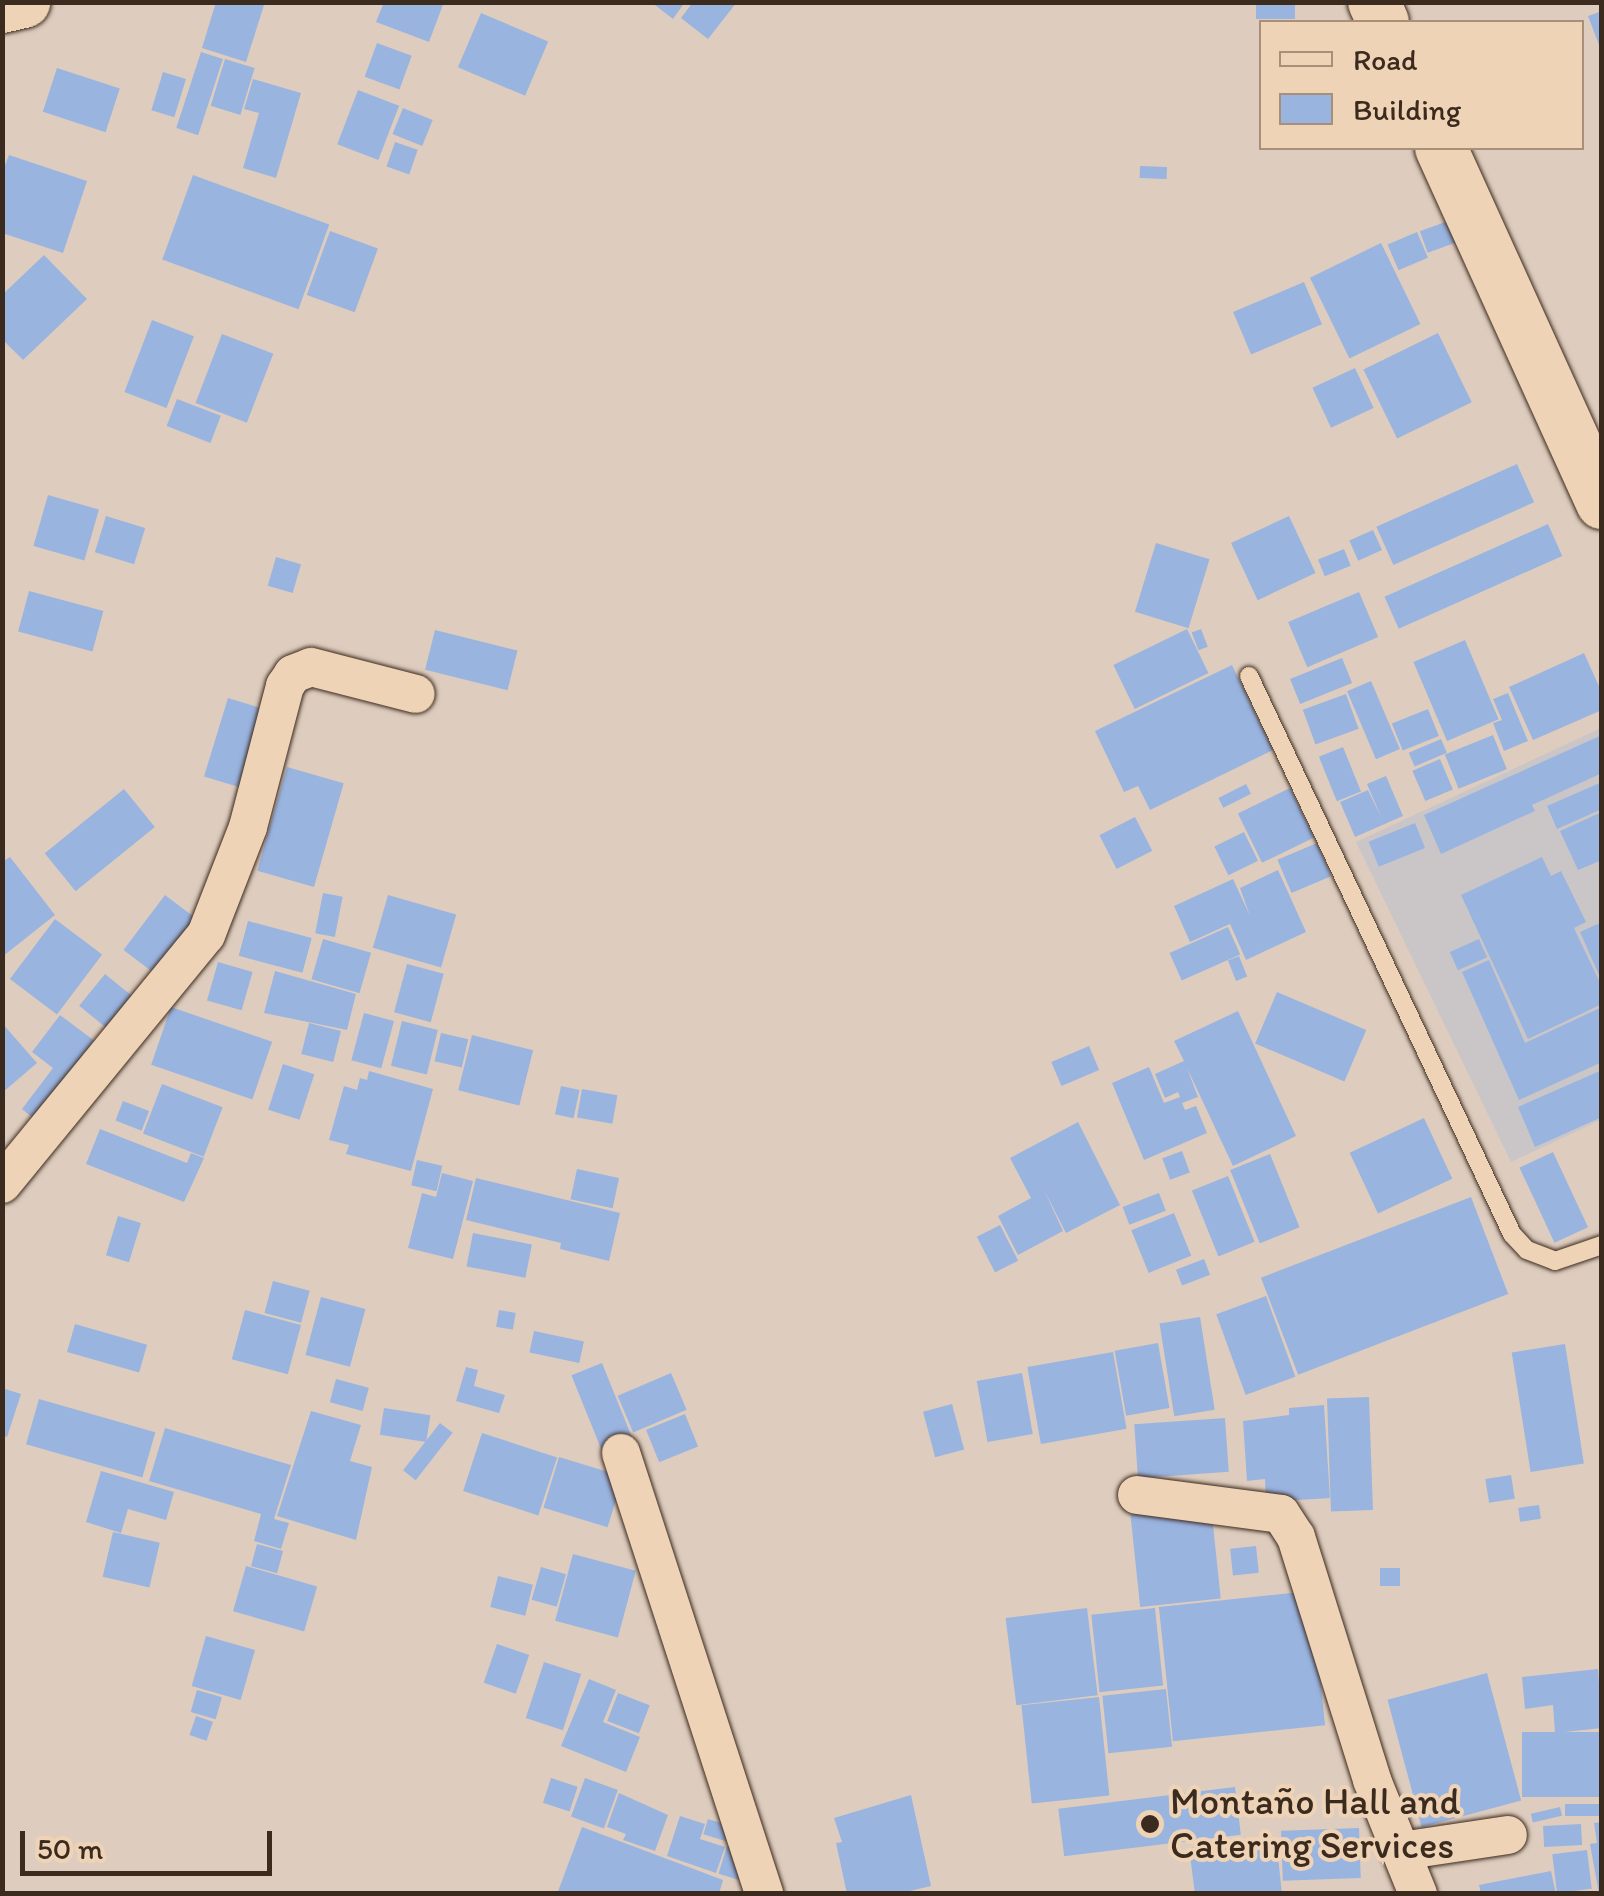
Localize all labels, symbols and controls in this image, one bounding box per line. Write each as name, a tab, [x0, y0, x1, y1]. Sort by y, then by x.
legend	[1259, 20, 1584, 150]
text: Road	[1353, 41, 1418, 78]
text: Building	[1353, 91, 1461, 128]
place label: Montaño Hall and Catering Services	[1170, 1779, 1461, 1868]
scale bar	[25, 1811, 278, 1873]
marker: Montaño Hall and Catering Services	[1139, 1813, 1161, 1835]
text: 50 m	[37, 1830, 103, 1867]

